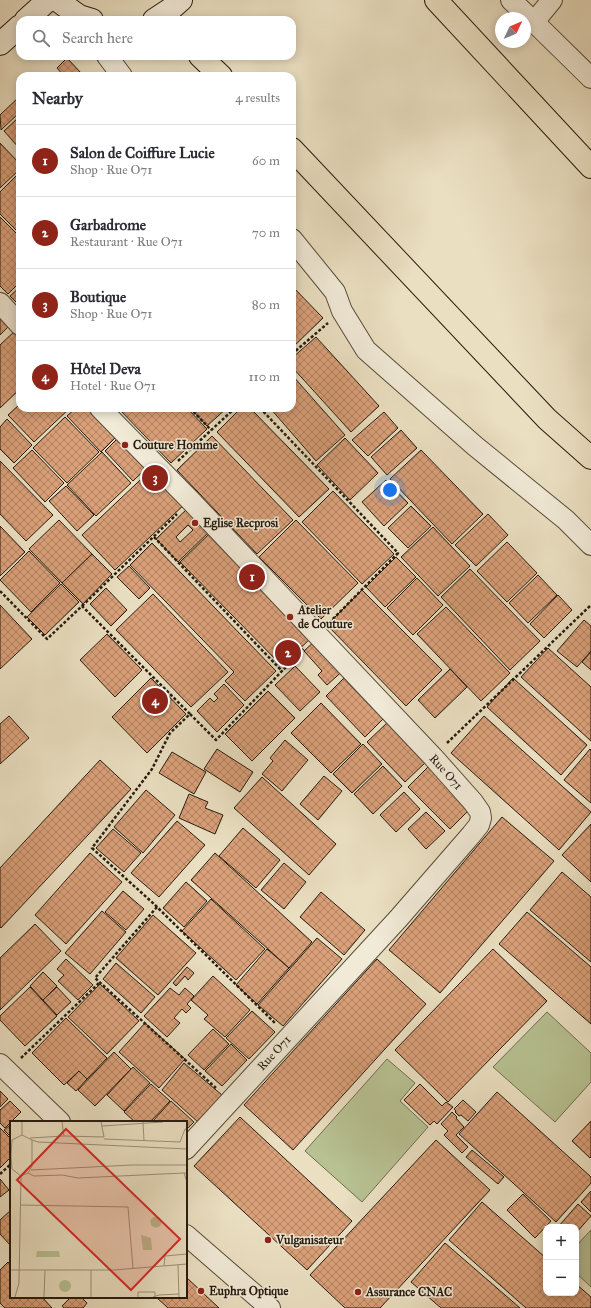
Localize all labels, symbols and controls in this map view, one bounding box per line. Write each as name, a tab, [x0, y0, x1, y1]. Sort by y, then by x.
north arrow	[495, 12, 531, 48]
search box	[16, 16, 296, 60]
icon: search	[30, 27, 52, 49]
text: Search here	[62, 29, 133, 47]
text: Nearby	[32, 88, 83, 109]
text: 4 results	[235, 90, 280, 106]
text: Salon de Coiffure Lucie	[70, 144, 215, 162]
text: 1	[42, 153, 48, 169]
text: 60 m	[252, 153, 280, 169]
text: Shop · Rue O71	[70, 162, 152, 178]
text: Garbadrome	[70, 216, 146, 234]
text: 2	[42, 225, 48, 241]
text: 70 m	[252, 225, 280, 241]
text: Restaurant · Rue O71	[70, 234, 183, 250]
text: Boutique	[70, 288, 126, 306]
text: 3	[42, 297, 48, 313]
text: 80 m	[252, 297, 280, 313]
text: Shop · Rue O71	[70, 306, 152, 322]
text: Hôtel Deva	[70, 360, 141, 378]
text: 4	[41, 369, 49, 385]
text: 110 m	[248, 369, 280, 385]
text: Hotel · Rue O71	[70, 378, 156, 394]
place label: Couture Homme	[133, 438, 218, 452]
marker: Couture Homme	[120, 440, 130, 450]
pin: 3	[142, 463, 168, 493]
your location	[380, 480, 400, 500]
place label: Eglise Recprosi	[203, 516, 279, 531]
marker: Eglise Recprosi	[190, 518, 200, 528]
pin: 1	[239, 562, 265, 592]
place label: Atelier de Couture	[297, 603, 352, 631]
marker: Atelier de Couture	[285, 612, 295, 622]
pin: 2	[275, 638, 301, 668]
pin: 4	[142, 686, 168, 716]
street label: Rue O71	[427, 751, 466, 793]
street label: Rue O71	[254, 1032, 294, 1073]
inset map	[10, 1121, 187, 1298]
map controls	[543, 1224, 579, 1296]
button: +	[543, 1224, 579, 1260]
place label: Vulganisateur	[275, 1233, 344, 1248]
marker: Vulganisateur	[263, 1235, 273, 1245]
button: −	[543, 1260, 579, 1296]
place label: Euphra Optique	[209, 1284, 289, 1299]
place label: Assurance CNAC	[365, 1285, 452, 1299]
marker: Euphra Optique	[196, 1286, 206, 1296]
marker: Assurance CNAC	[353, 1287, 363, 1297]

